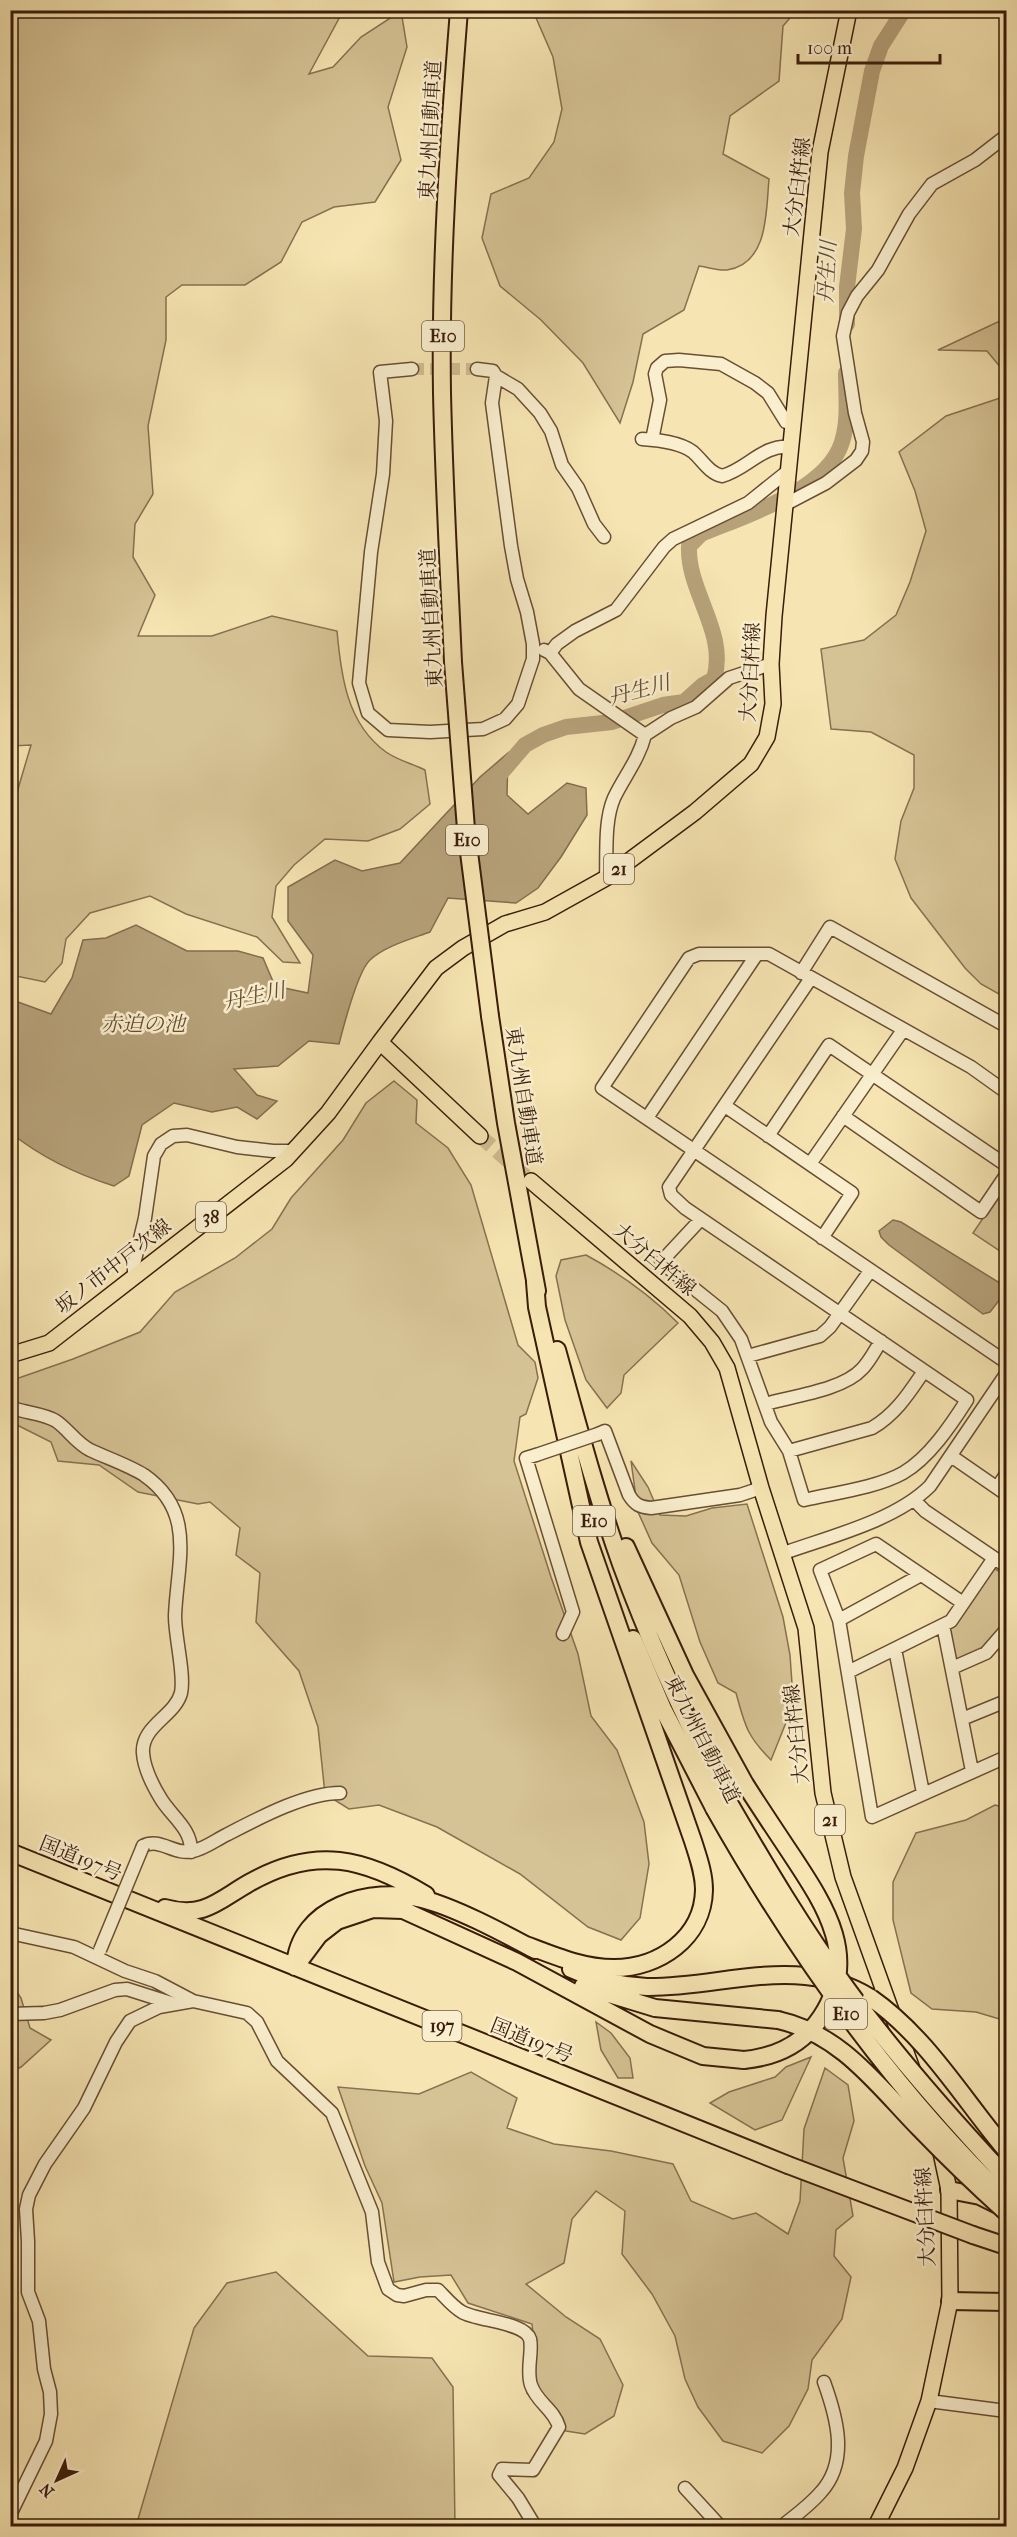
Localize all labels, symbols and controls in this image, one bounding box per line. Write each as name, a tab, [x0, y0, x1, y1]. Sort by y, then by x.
scale bar	[798, 27, 940, 65]
text: 100 m	[807, 38, 852, 59]
street label: 東九州自動車道	[415, 60, 446, 201]
street label: 大分臼杵線	[780, 136, 815, 238]
water label: 丹生川	[813, 238, 841, 304]
road number: E10	[422, 321, 464, 351]
street label: 東九州自動車道	[416, 547, 447, 688]
street label: 大分臼杵線	[736, 621, 765, 723]
water label: 丹生川	[605, 670, 674, 710]
road number: E10	[446, 825, 488, 855]
road number: 21	[604, 854, 634, 884]
water label: 丹生川	[221, 977, 289, 1014]
water label: 赤迫の池	[101, 1012, 187, 1036]
street label: 東九州自動車道	[501, 1025, 546, 1167]
road number: 38	[196, 1202, 226, 1232]
street label: 坂ノ市中戸次線	[51, 1214, 176, 1319]
street label: 大分臼杵線	[609, 1218, 700, 1300]
road number: E10	[573, 1506, 615, 1536]
street label: 東九州自動車道	[661, 1672, 745, 1807]
street label: 大分臼杵線	[780, 1683, 813, 1785]
road number: 21	[815, 1805, 845, 1835]
street label: 国道197号	[36, 1831, 126, 1885]
road number: E10	[825, 1999, 867, 2029]
road number: 197	[422, 2011, 462, 2041]
street label: 国道197号	[487, 2013, 577, 2067]
street label: 大分臼杵線	[911, 2166, 940, 2268]
north arrow	[27, 2450, 87, 2510]
text: N	[35, 2479, 58, 2501]

